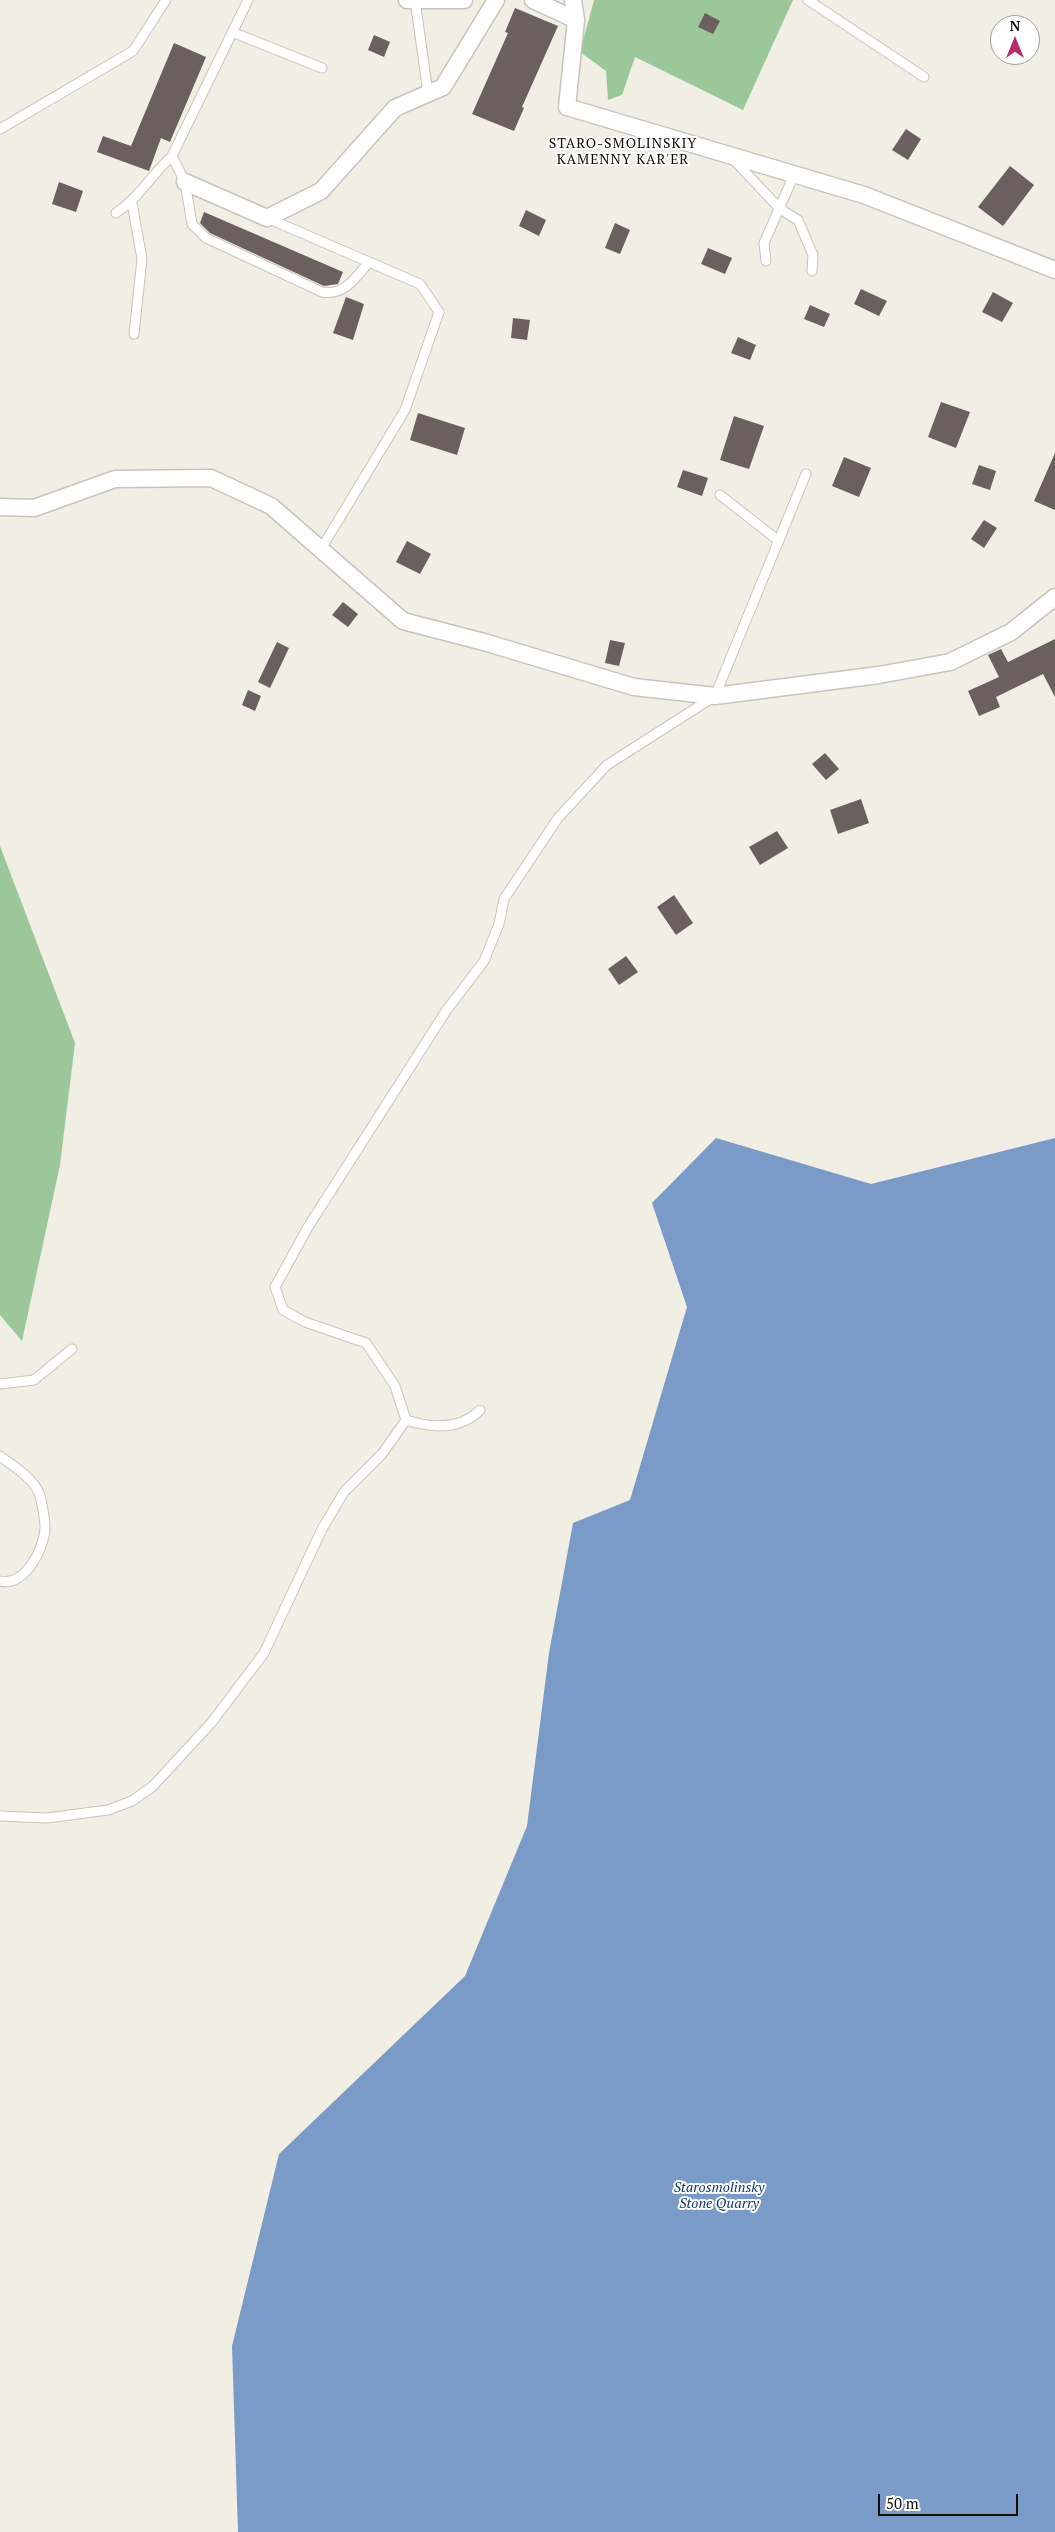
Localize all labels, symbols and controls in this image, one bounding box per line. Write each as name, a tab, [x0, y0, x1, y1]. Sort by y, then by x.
north arrow	[990, 15, 1040, 65]
text: N	[1010, 16, 1020, 35]
district label: STARO-SMOLINSKIY KAMENNY KAR'ER	[547, 136, 699, 168]
water label: Starosmolinsky Stone Quarry	[674, 2180, 764, 2212]
scale bar	[880, 2484, 1020, 2516]
text: 50 m	[886, 2493, 919, 2513]

